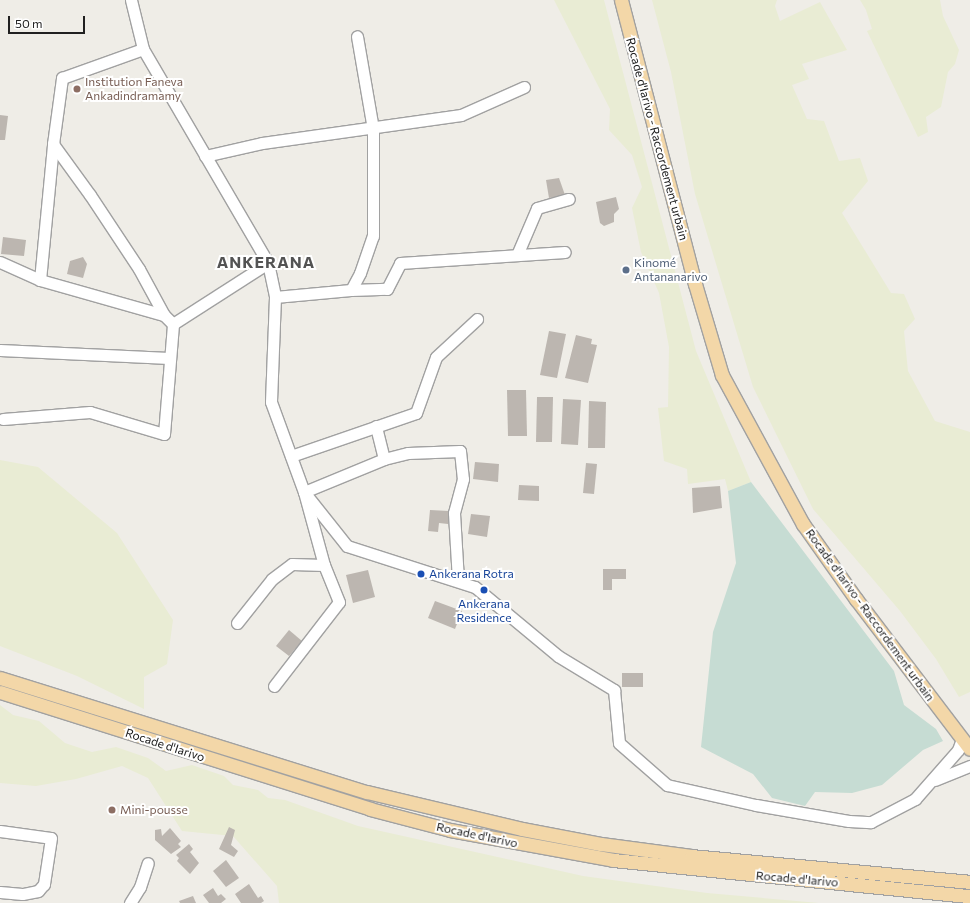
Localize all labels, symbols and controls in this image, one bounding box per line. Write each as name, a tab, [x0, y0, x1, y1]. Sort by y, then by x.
scale bar	[10, 8, 87, 34]
text: 50 m	[15, 16, 43, 30]
street label: Rocade d'Iarivo - Raccordement urbain	[623, 36, 691, 242]
place label: Institution Faneva Ankadindramamy	[85, 75, 183, 103]
marker: Institution Faneva Ankadindramamy	[72, 84, 82, 94]
district label: ANKERANA	[217, 252, 315, 272]
place label: Kinomé Antananarivo	[634, 256, 708, 284]
marker: Kinomé Antananarivo	[621, 265, 631, 275]
street label: Rocade d'Iarivo - Raccordement urbain	[803, 526, 937, 704]
place label: Ankerana Rotra	[429, 567, 514, 581]
marker: Ankerana Rotra	[416, 569, 426, 579]
marker: Ankerana Residence	[479, 585, 489, 595]
place label: Ankerana Residence	[457, 597, 511, 625]
street label: Rocade d'Iarivo	[124, 725, 206, 765]
place label: Mini-pousse	[120, 803, 188, 817]
marker: Mini-pousse	[107, 805, 117, 815]
street label: Rocade d'Iarivo	[435, 819, 519, 851]
street label: Rocade d'Iarivo	[755, 868, 839, 890]

